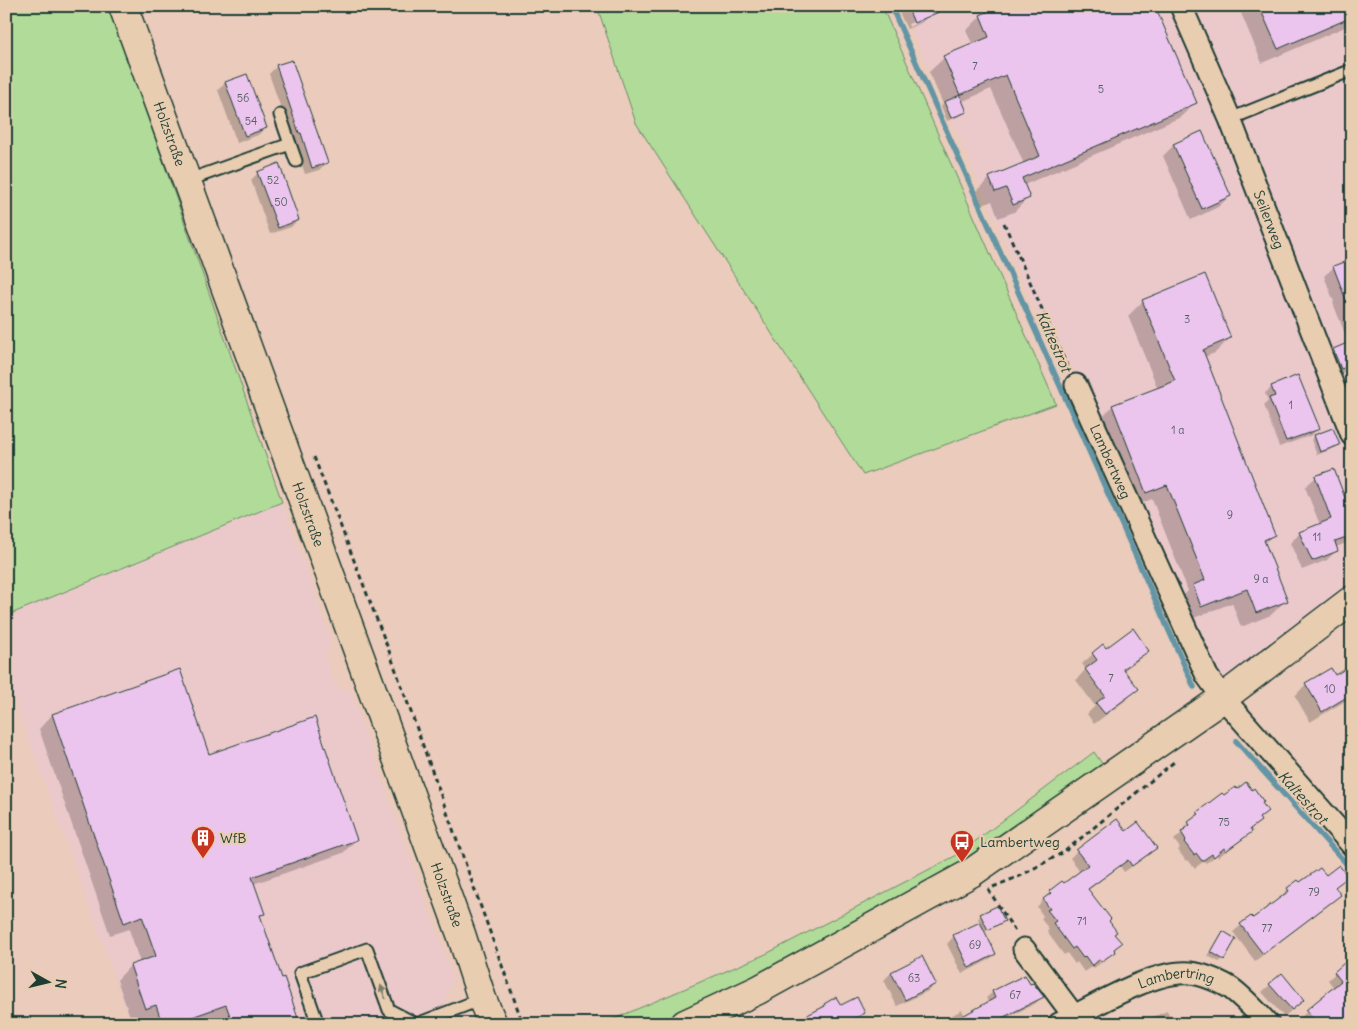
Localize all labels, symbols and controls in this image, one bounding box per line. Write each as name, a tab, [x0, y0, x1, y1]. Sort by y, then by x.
house number: 7	[972, 59, 978, 73]
house number: 5	[1098, 82, 1104, 96]
house number: 56	[237, 91, 249, 105]
street label: Holzstraße	[150, 99, 190, 169]
house number: 54	[245, 114, 257, 128]
house number: 52	[267, 173, 279, 187]
street label: Seilerweg	[1249, 188, 1288, 251]
house number: 50	[274, 195, 288, 209]
water label: Kaltestrot	[1032, 307, 1077, 376]
house number: 3	[1184, 312, 1190, 326]
house number: 1	[1289, 398, 1293, 412]
street label: Lambertweg	[1086, 421, 1135, 502]
house number: 1 a	[1171, 423, 1185, 437]
street label: Holzstraße	[288, 479, 328, 549]
house number: 9	[1227, 508, 1233, 522]
house number: 11	[1313, 530, 1321, 544]
house number: 9 a	[1253, 572, 1269, 586]
house number: 7	[1108, 671, 1114, 685]
house number: 10	[1324, 682, 1336, 696]
water label: Kaltestrot	[1274, 766, 1333, 829]
house number: 75	[1218, 815, 1230, 829]
building icon: WfB	[190, 825, 216, 859]
place label: WfB	[220, 829, 246, 847]
bus stop icon: Lambertweg	[949, 829, 975, 863]
place label: Lambertweg	[980, 833, 1060, 851]
street label: Holzstraße	[427, 860, 467, 930]
house number: 79	[1308, 885, 1320, 899]
house number: 71	[1077, 914, 1087, 928]
house number: 77	[1262, 921, 1273, 935]
house number: 69	[969, 938, 981, 952]
north arrow	[22, 958, 72, 1008]
street label: Lambertring	[1135, 964, 1217, 993]
house number: 63	[908, 971, 920, 985]
text: N	[51, 978, 70, 990]
one-way arrow	[379, 985, 386, 1000]
house number: 67	[1009, 988, 1021, 1002]

